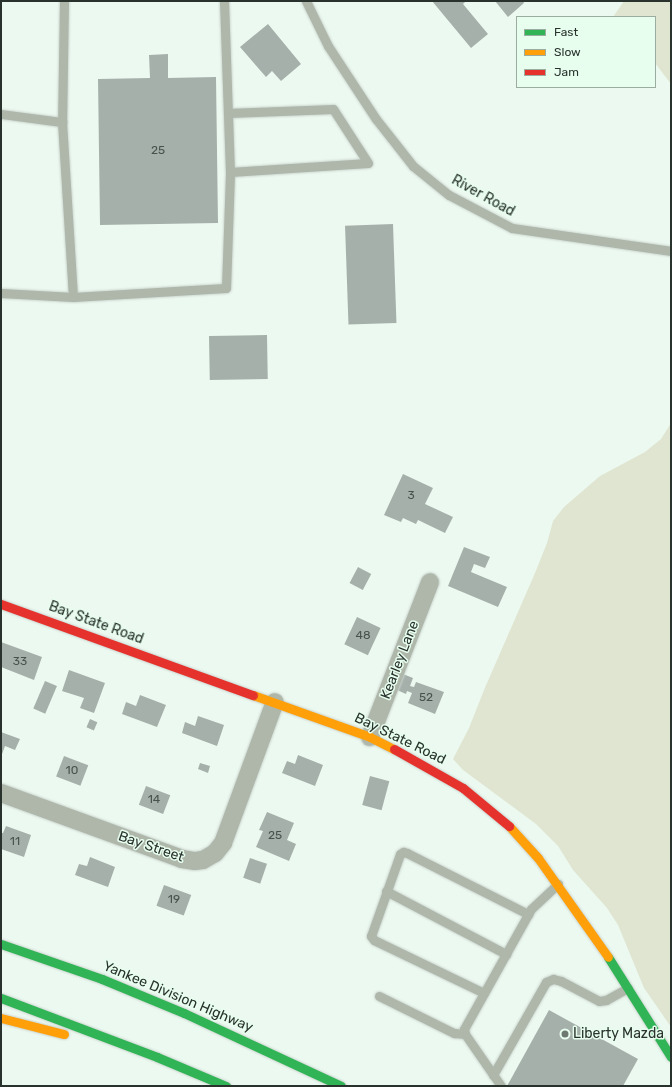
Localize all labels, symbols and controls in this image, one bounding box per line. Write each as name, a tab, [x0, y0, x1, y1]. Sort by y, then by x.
legend	[516, 16, 656, 88]
text: Fast	[554, 25, 578, 39]
text: Slow	[554, 45, 581, 59]
text: Jam	[554, 65, 579, 79]
house number: 25	[151, 144, 165, 158]
street label: River Road	[448, 172, 518, 220]
house number: 3	[407, 489, 415, 503]
street label: Bay State Road	[46, 598, 146, 648]
street label: Kearley Lane	[377, 618, 423, 702]
house number: 48	[355, 629, 371, 643]
house number: 33	[13, 655, 27, 669]
house number: 52	[419, 691, 433, 705]
street label: Bay State Road	[351, 710, 449, 768]
house number: 10	[66, 764, 78, 778]
house number: 14	[148, 793, 160, 807]
street label: Bay Street	[116, 828, 186, 866]
house number: 25	[268, 829, 282, 843]
house number: 11	[10, 835, 20, 849]
house number: 19	[168, 893, 180, 907]
street label: Yankee Division Highway	[101, 958, 255, 1036]
place label: Liberty Mazda	[573, 1026, 664, 1042]
marker: Liberty Mazda	[560, 1029, 570, 1039]

